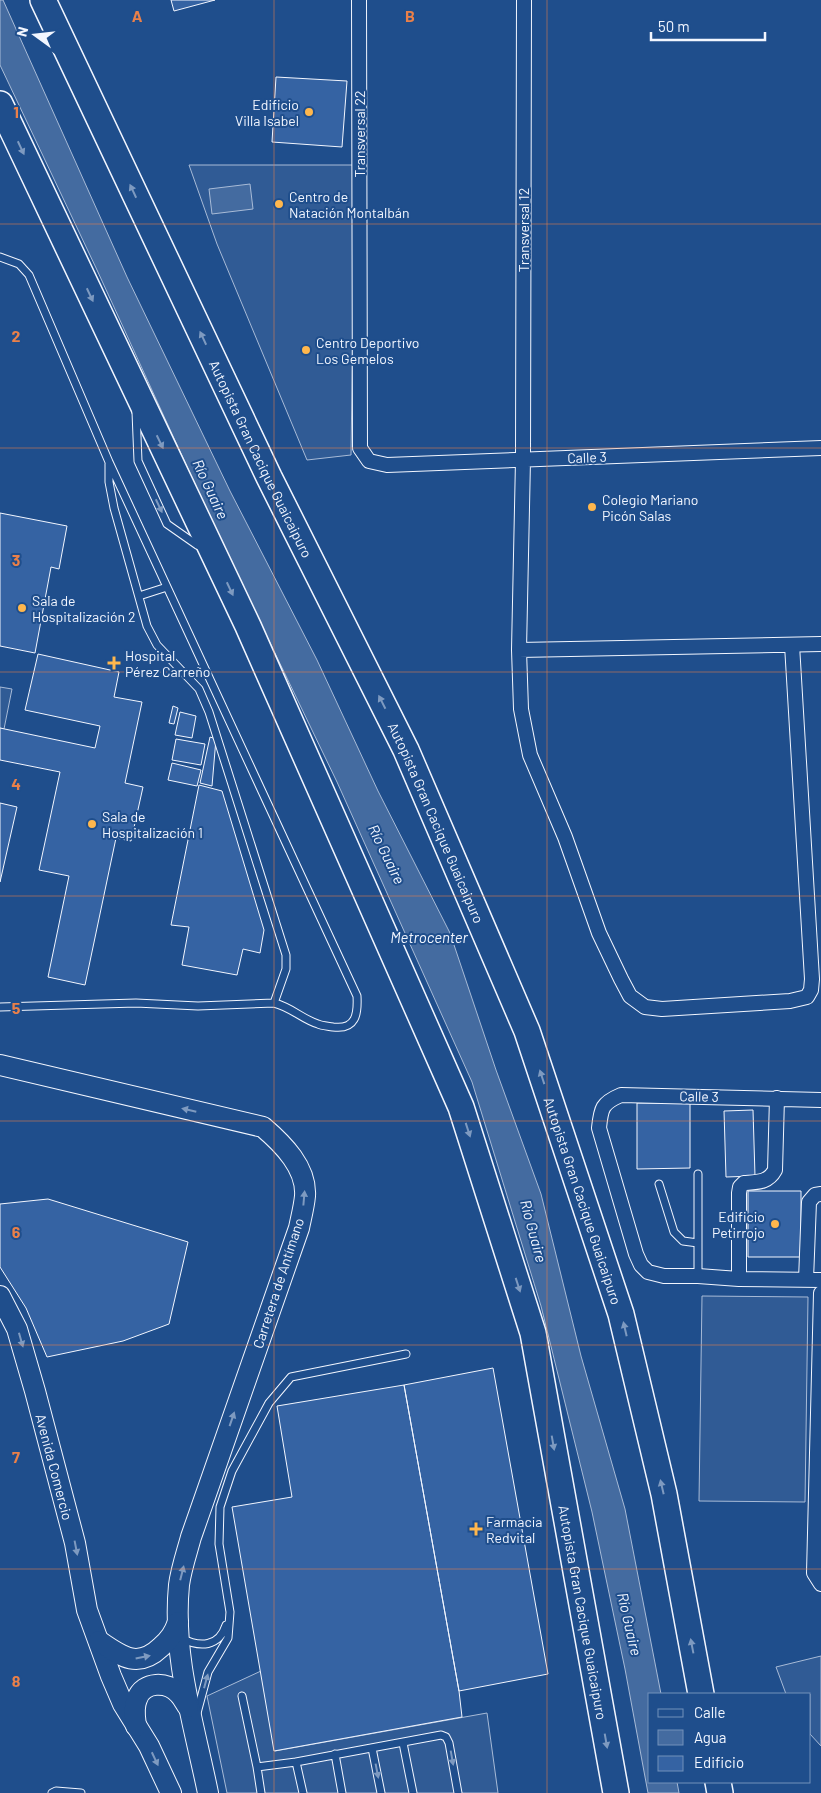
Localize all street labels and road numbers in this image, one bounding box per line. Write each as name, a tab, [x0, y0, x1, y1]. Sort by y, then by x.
street label: Transversal 22	[351, 90, 368, 178]
street label: Transversal 12	[515, 188, 532, 272]
street label: Autopista Gran Cacique Guaicaipuro	[206, 357, 317, 560]
street label: Calle 3	[567, 448, 607, 466]
street label: Autopista Gran Cacique Guaicaipuro	[385, 719, 488, 926]
street label: Calle 3	[679, 1087, 719, 1105]
street label: Autopista Gran Cacique Guaicaipuro	[541, 1095, 626, 1307]
street label: Carretera de Antímano	[249, 1216, 307, 1350]
street label: Avenida Comercio	[33, 1412, 77, 1522]
street label: Autopista Gran Cacique Guaicaipuro	[556, 1504, 611, 1721]

